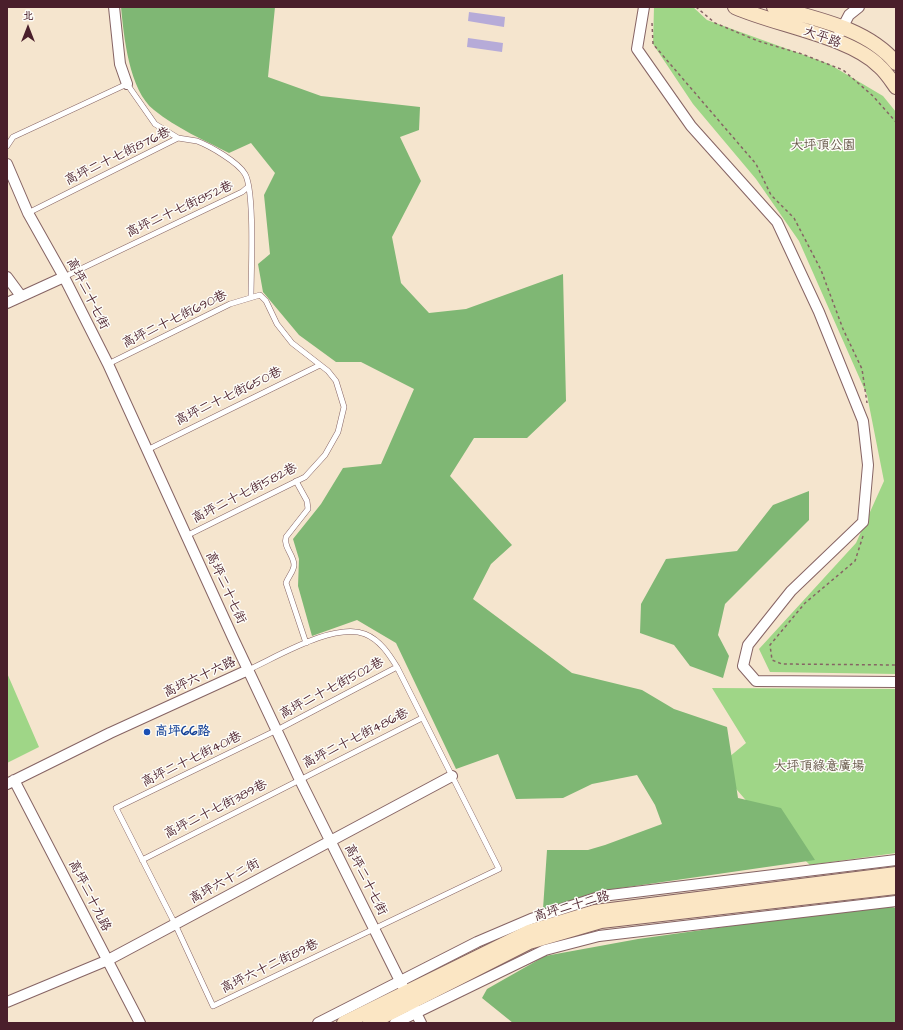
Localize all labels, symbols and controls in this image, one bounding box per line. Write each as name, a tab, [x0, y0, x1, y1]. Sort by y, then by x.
north arrow	[8, 8, 48, 48]
text: 北	[23, 8, 34, 23]
street label: 大平路	[801, 24, 843, 52]
street label: 高坪二十七街876巷	[63, 125, 173, 189]
park label: 大坪頂公園	[791, 138, 855, 154]
street label: 高坪二十七街852巷	[124, 178, 236, 242]
street label: 高坪二十七街	[62, 256, 112, 332]
street label: 高坪二十七街690巷	[120, 288, 230, 352]
street label: 高坪二十七街650巷	[173, 364, 285, 430]
street label: 高坪二十七街582巷	[190, 461, 300, 527]
street label: 高坪二十七街	[201, 549, 249, 627]
street label: 高坪六十六路	[161, 654, 239, 702]
street label: 高坪二十七街502巷	[277, 655, 387, 723]
street label: 高坪二十七街486巷	[301, 706, 411, 772]
place label: 高坪66路	[155, 724, 210, 740]
marker: 高坪66路	[142, 727, 152, 737]
street label: 高坪二十七街401巷	[139, 729, 245, 791]
park label: 大坪頂綠意廣場	[774, 759, 864, 775]
street label: 高坪二十七街389巷	[162, 777, 270, 843]
street label: 高坪二十七街	[340, 842, 390, 918]
street label: 高坪六十二街	[187, 856, 263, 908]
street label: 高坪二十九路	[64, 858, 114, 934]
street label: 高坪二十二路	[532, 889, 612, 925]
street label: 高坪六十二街89巷	[219, 937, 321, 997]

